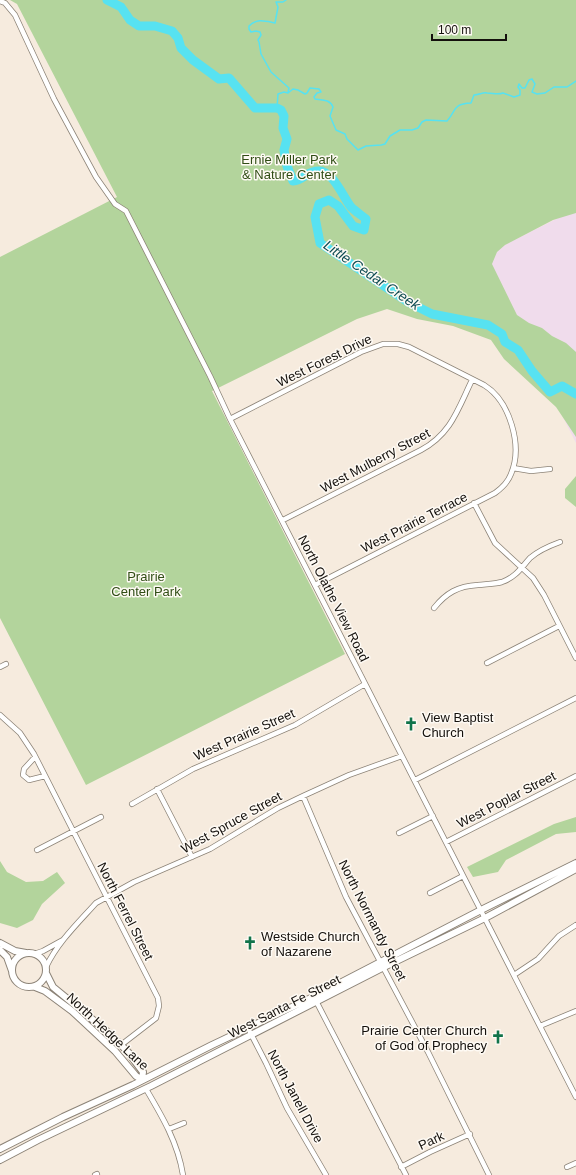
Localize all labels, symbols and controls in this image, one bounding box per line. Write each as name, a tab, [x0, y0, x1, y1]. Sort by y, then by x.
scale bar	[432, 16, 506, 42]
text: 100 m	[438, 23, 471, 37]
park label: Ernie Miller Park & Nature Center	[241, 152, 337, 182]
water label: Little Cedar Creek	[321, 237, 424, 314]
street label: West Forest Drive	[274, 331, 374, 390]
street label: West Mulberry Street	[318, 425, 433, 496]
street label: West Prairie Terrace	[359, 489, 470, 556]
street label: North Olathe View Road	[295, 532, 372, 664]
park label: Prairie Center Park	[111, 569, 181, 599]
street label: West Prairie Street	[191, 705, 297, 763]
place label: View Baptist Church	[422, 710, 494, 740]
church icon: View Baptist Church	[403, 716, 419, 732]
street label: West Poplar Street	[454, 768, 558, 831]
street label: West Spruce Street	[178, 788, 284, 856]
street label: North Normandy Street	[336, 857, 410, 984]
street label: North Ferrel Street	[94, 860, 157, 963]
place label: Westside Church of Nazarene	[261, 929, 360, 959]
church icon: Westside Church of Nazarene	[242, 935, 258, 951]
street label: West Santa Fe Street	[226, 971, 343, 1041]
street label: North Hedge Lane	[64, 990, 152, 1073]
place label: Prairie Center Church of God of Prophecy	[361, 1023, 487, 1053]
church icon: Prairie Center Church of God of Prophecy	[490, 1029, 506, 1045]
street label: North Janell Drive	[265, 1047, 326, 1145]
street label: Park	[416, 1128, 447, 1153]

